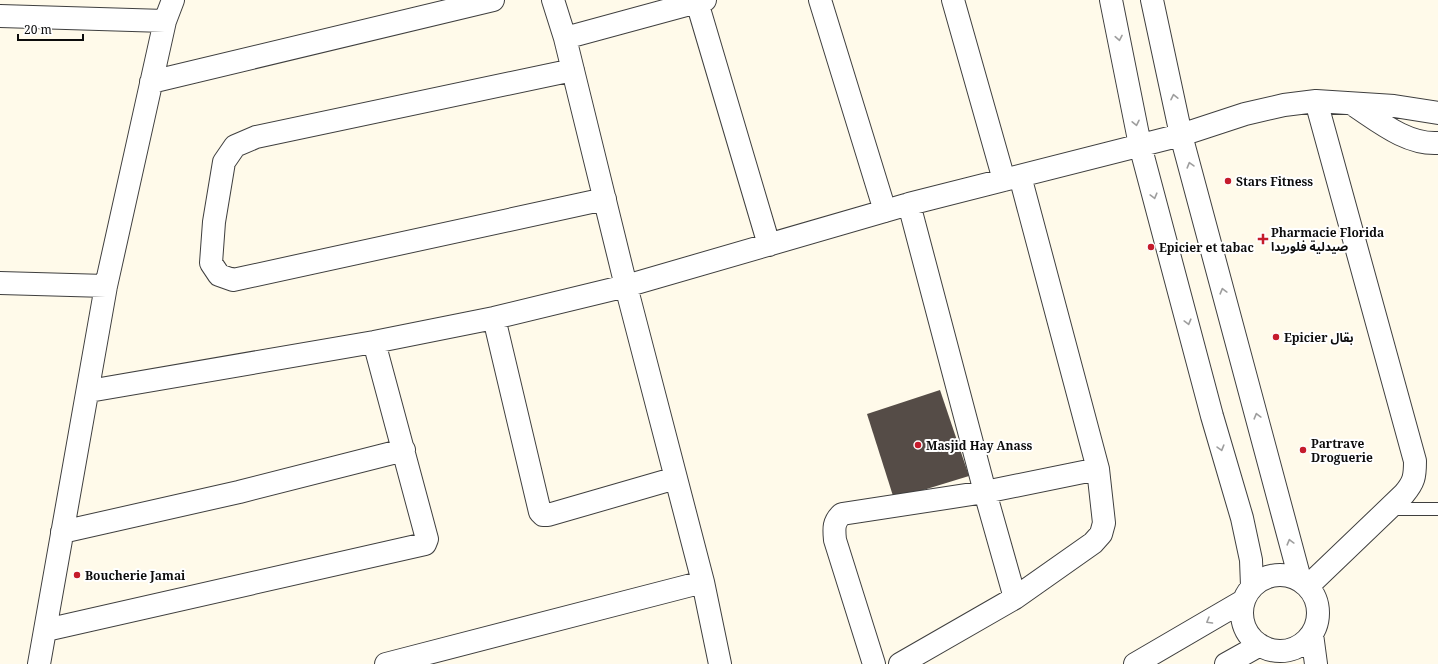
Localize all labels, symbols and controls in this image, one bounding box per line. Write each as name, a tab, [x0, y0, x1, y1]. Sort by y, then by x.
scale bar	[18, 16, 83, 42]
text: 20 m	[24, 21, 52, 38]
one-way arrow	[1114, 35, 1122, 41]
one-way arrow	[1170, 94, 1178, 100]
one-way arrow	[1131, 120, 1139, 127]
one-way arrow	[1186, 162, 1194, 168]
place label: Stars Fitness	[1236, 173, 1313, 190]
marker: Stars Fitness	[1223, 176, 1233, 186]
one-way arrow	[1149, 193, 1158, 200]
place label: Pharmacie Florida صيدلية فلوريدا	[1271, 224, 1384, 255]
marker: Pharmacie Florida صيدلية فلوريدا	[1258, 234, 1268, 244]
place label: Epicier et tabac	[1159, 239, 1254, 256]
marker: Epicier et tabac	[1146, 242, 1156, 252]
one-way arrow	[1219, 287, 1228, 294]
one-way arrow	[1183, 318, 1192, 325]
place label: Epicier بقال	[1284, 329, 1354, 346]
marker: Epicier بقال	[1271, 332, 1281, 342]
one-way arrow	[1253, 413, 1261, 419]
place label: Partrave Droguerie	[1311, 435, 1373, 466]
place label: Masjid Hay Anass	[926, 437, 1033, 454]
marker: Masjid Hay Anass	[913, 440, 923, 450]
one-way arrow	[1216, 444, 1225, 451]
marker: Partrave Droguerie	[1298, 445, 1308, 455]
one-way arrow	[1286, 539, 1295, 546]
place label: Boucherie Jamai	[85, 567, 186, 584]
marker: Boucherie Jamai	[72, 570, 82, 580]
one-way arrow	[1206, 616, 1214, 623]

